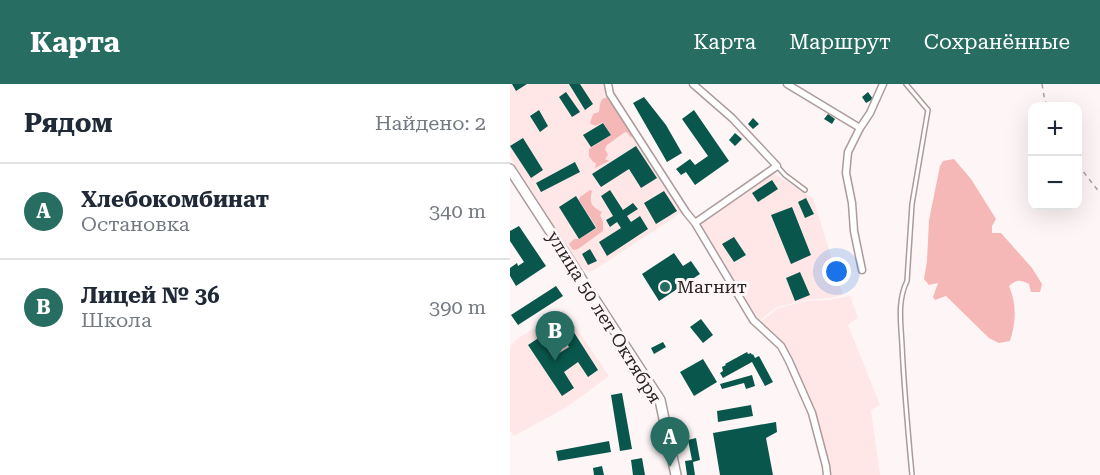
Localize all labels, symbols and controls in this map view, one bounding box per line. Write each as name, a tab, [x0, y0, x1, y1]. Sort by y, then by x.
text: Карта	[30, 26, 120, 59]
text: Карта	[693, 30, 756, 54]
text: Маршрут	[789, 30, 891, 54]
text: Сохранённые	[924, 30, 1070, 54]
map controls	[1028, 102, 1082, 210]
button: +	[1028, 102, 1082, 156]
text: Рядом	[24, 108, 113, 138]
text: Найдено: 2	[375, 111, 486, 135]
button: −	[1028, 156, 1082, 210]
text: Хлебокомбинат	[81, 187, 269, 212]
text: A	[36, 199, 51, 223]
text: 340 m	[429, 199, 486, 223]
text: Остановка	[81, 212, 190, 236]
street label: улица 50 лет Октября	[543, 227, 666, 407]
your location	[822, 257, 851, 286]
place label: Магнит	[677, 276, 747, 297]
marker: Магнит	[658, 280, 672, 294]
text: Лицей № 36	[81, 283, 220, 308]
text: B	[36, 295, 51, 319]
text: 390 m	[429, 295, 486, 319]
text: Школа	[81, 308, 152, 332]
pin: B	[536, 312, 574, 361]
pin: A	[650, 418, 690, 467]

